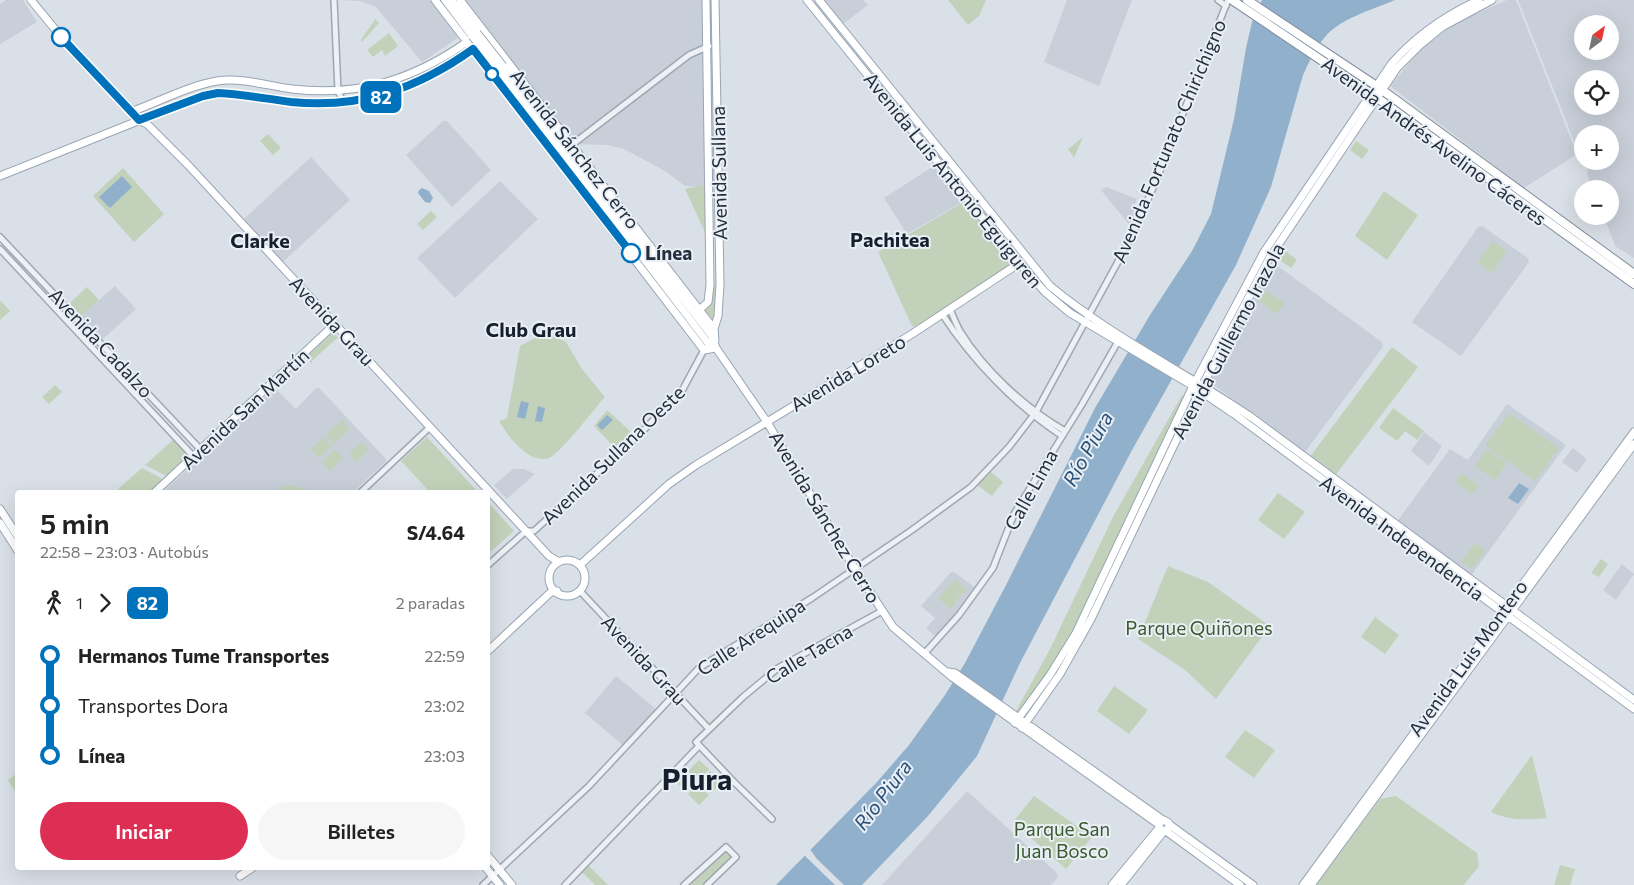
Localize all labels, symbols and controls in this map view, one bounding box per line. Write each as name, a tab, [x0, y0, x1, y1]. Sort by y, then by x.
north arrow	[1574, 15, 1619, 60]
map controls	[1574, 15, 1619, 225]
street label: Avenida Fortunato Chirichigno	[1107, 16, 1230, 266]
unlabelled marker	[51, 27, 71, 47]
street label: Avenida Andrés Avelino Cáceres	[1317, 51, 1551, 230]
street label: Avenida Sánchez Cerro	[506, 64, 645, 233]
unlabelled marker	[485, 67, 499, 81]
street label: Avenida Luis Antonio Eguiguren	[859, 67, 1048, 292]
button: locate	[1574, 70, 1619, 115]
line badge: 82	[358, 81, 404, 113]
text: 82	[370, 86, 392, 108]
street label: Avenida Sullana	[706, 106, 731, 240]
button: +	[1574, 125, 1619, 170]
button: −	[1574, 180, 1619, 225]
district label: Pachitea	[850, 227, 930, 251]
district label: Clarke	[230, 228, 290, 252]
street label: Avenida Guillermo Irazola	[1166, 239, 1289, 443]
place label: Línea	[645, 241, 692, 264]
marker: Línea	[621, 243, 641, 263]
street label: Avenida Grau	[285, 271, 380, 370]
street label: Avenida Cadalzo	[45, 283, 158, 402]
district label: Club Grau	[486, 317, 576, 341]
street label: Avenida Loreto	[786, 329, 910, 416]
street label: Avenida San Martín	[176, 343, 314, 474]
street label: Avenida Sullana Oeste	[536, 380, 689, 529]
water label: Río Piura	[1057, 407, 1117, 490]
street label: Avenida Sánchez Cerro	[765, 427, 886, 607]
street label: Calle Lima	[999, 445, 1062, 534]
street label: Avenida Independencia	[1316, 470, 1489, 605]
text: 5 min	[40, 506, 110, 540]
text: S/4.64	[407, 521, 465, 544]
text: 22:58 – 23:03 · Autobús	[40, 542, 209, 561]
street label: Avenida Luis Montero	[1403, 575, 1532, 740]
icon: walk	[40, 589, 68, 617]
icon: forward	[91, 589, 119, 617]
text: 82	[137, 592, 158, 614]
text: 1	[76, 593, 83, 612]
text: 2 paradas	[396, 593, 465, 612]
street label: Calle Arequipa	[692, 593, 809, 680]
street label: Avenida Grau	[597, 610, 692, 709]
park label: Parque Quiñones	[1125, 616, 1273, 639]
street label: Calle Tacna	[761, 619, 856, 688]
text: Hermanos Tume Transportes	[78, 644, 329, 667]
text: 22:59	[425, 646, 465, 665]
text: Transportes Dora	[78, 694, 228, 717]
text: 23:02	[424, 696, 465, 715]
text: Línea	[78, 744, 125, 767]
text: 23:03	[424, 746, 465, 765]
water label: Río Piura	[848, 755, 916, 834]
district label: Piura	[662, 761, 732, 796]
button: Iniciar	[40, 802, 248, 860]
button: Billetes	[258, 802, 465, 860]
park label: Parque San Juan Bosco	[1014, 817, 1110, 862]

